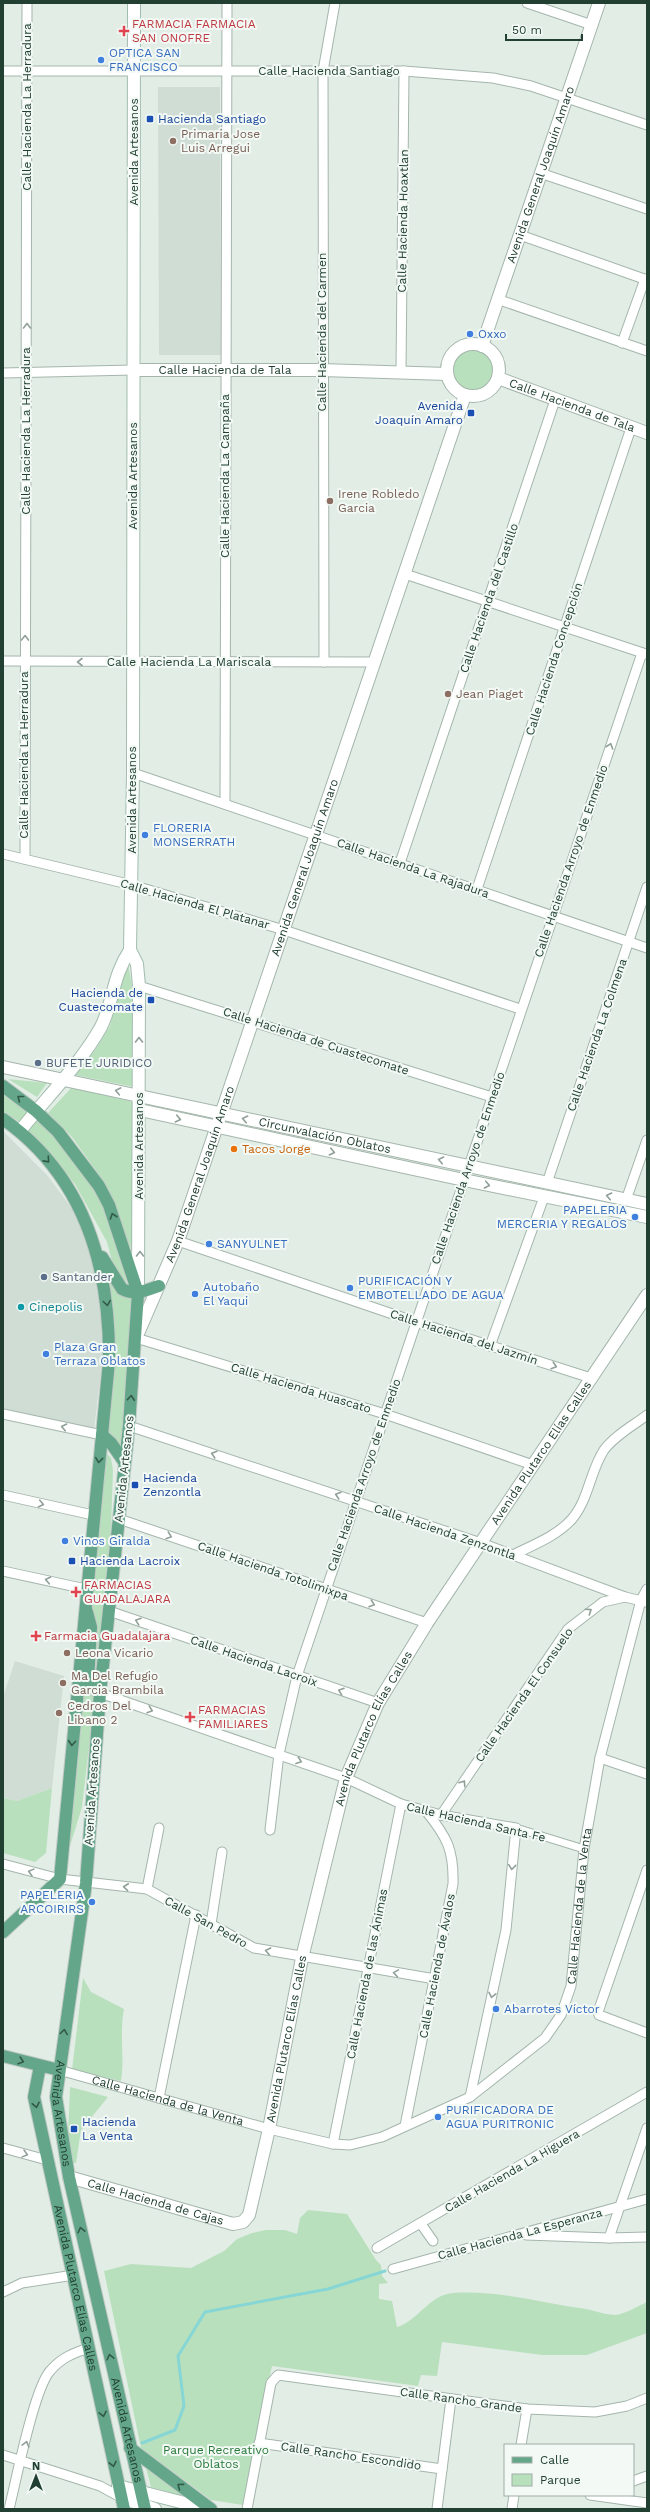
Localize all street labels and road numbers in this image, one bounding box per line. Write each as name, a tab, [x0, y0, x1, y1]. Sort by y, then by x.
street label: Calle Hacienda La Herradura	[20, 23, 34, 191]
street label: Calle Hacienda Santiago	[258, 64, 400, 78]
street label: Avenida General Joaquín Amaro	[504, 84, 577, 265]
street label: Avenida Artesanos	[127, 98, 141, 206]
street label: Calle Hacienda Hoaxtlan	[395, 149, 411, 293]
street label: Calle Hacienda del Carmen	[315, 253, 329, 411]
street label: Calle Hacienda La Herradura	[19, 347, 33, 515]
street label: Calle Hacienda de Tala	[158, 363, 292, 377]
street label: Calle Hacienda de Tala	[507, 376, 637, 435]
street label: Calle Hacienda La Campaña	[218, 394, 232, 558]
street label: Avenida Artesanos	[126, 422, 140, 530]
street label: Calle Hacienda del Castillo	[457, 521, 521, 675]
street label: Calle Hacienda Concepción	[523, 581, 585, 737]
street label: Calle Hacienda La Mariscala	[107, 655, 271, 669]
street label: Calle Hacienda La Herradura	[17, 671, 31, 839]
street label: Avenida Artesanos	[125, 746, 139, 854]
street label: Calle Hacienda Arroyo de Enmedio	[531, 763, 611, 959]
street label: Avenida General Joaquín Amaro	[268, 777, 341, 958]
street label: Calle Hacienda La Rajadura	[335, 835, 491, 901]
street label: Calle Hacienda El Platanar	[119, 876, 271, 932]
street label: Calle Hacienda La Colmena	[564, 957, 630, 1113]
street label: Calle Hacienda de Cuastecomate	[221, 1004, 411, 1078]
street label: Calle Hacienda Arroyo de Enmedio	[428, 1070, 508, 1266]
street label: Avenida General Joaquín Amaro	[163, 1084, 237, 1265]
street label: Avenida Artesanos	[132, 1092, 146, 1200]
street label: Circunvalación Oblatos	[257, 1115, 392, 1156]
street label: Calle Hacienda del Jazmín	[388, 1306, 540, 1368]
street label: Calle Hacienda Huascato	[229, 1360, 373, 1416]
street label: Calle Hacienda Arroyo de Enmedio	[324, 1377, 404, 1573]
street label: Avenida Plutarco Elías Calles	[488, 1378, 594, 1527]
street label: Avenida Artesanos	[111, 1415, 137, 1523]
street label: Calle Hacienda Zenzontla	[372, 1501, 518, 1563]
street label: Calle Hacienda Totolimixpa	[196, 1539, 350, 1603]
street label: Calle Hacienda El Consuelo	[472, 1625, 576, 1765]
street label: Calle Hacienda Lacroix	[189, 1633, 319, 1689]
street label: Avenida Plutarco Elías Calles	[332, 1648, 415, 1808]
street label: Avenida Artesanos	[81, 1738, 103, 1846]
street label: Calle Hacienda Santa Fe	[405, 1799, 547, 1845]
street label: Calle Hacienda de la Venta	[564, 1827, 595, 1985]
street label: Calle Hacienda de las Ánimas	[344, 1888, 390, 2060]
street label: Calle San Pedro	[162, 1893, 250, 1951]
street label: Calle Hacienda de Ávalos	[416, 1893, 458, 2039]
street label: Avenida Plutarco Elías Calles	[263, 1954, 309, 2124]
street label: Avenida Artesanos	[49, 2059, 74, 2168]
street label: Calle Hacienda de la Venta	[90, 2073, 246, 2129]
street label: Calle Hacienda La Higuera	[442, 2127, 582, 2215]
street label: Calle Hacienda de Cajas	[86, 2176, 225, 2228]
street label: Avenida Plutarco Elías Calles	[51, 2203, 101, 2372]
street label: Calle Hacienda La Esperanza	[436, 2205, 604, 2263]
street label: Avenida Artesanos	[108, 2376, 146, 2484]
street label: Calle Rancho Grande	[399, 2385, 523, 2416]
street label: Calle Rancho Escondido	[280, 2439, 422, 2473]

